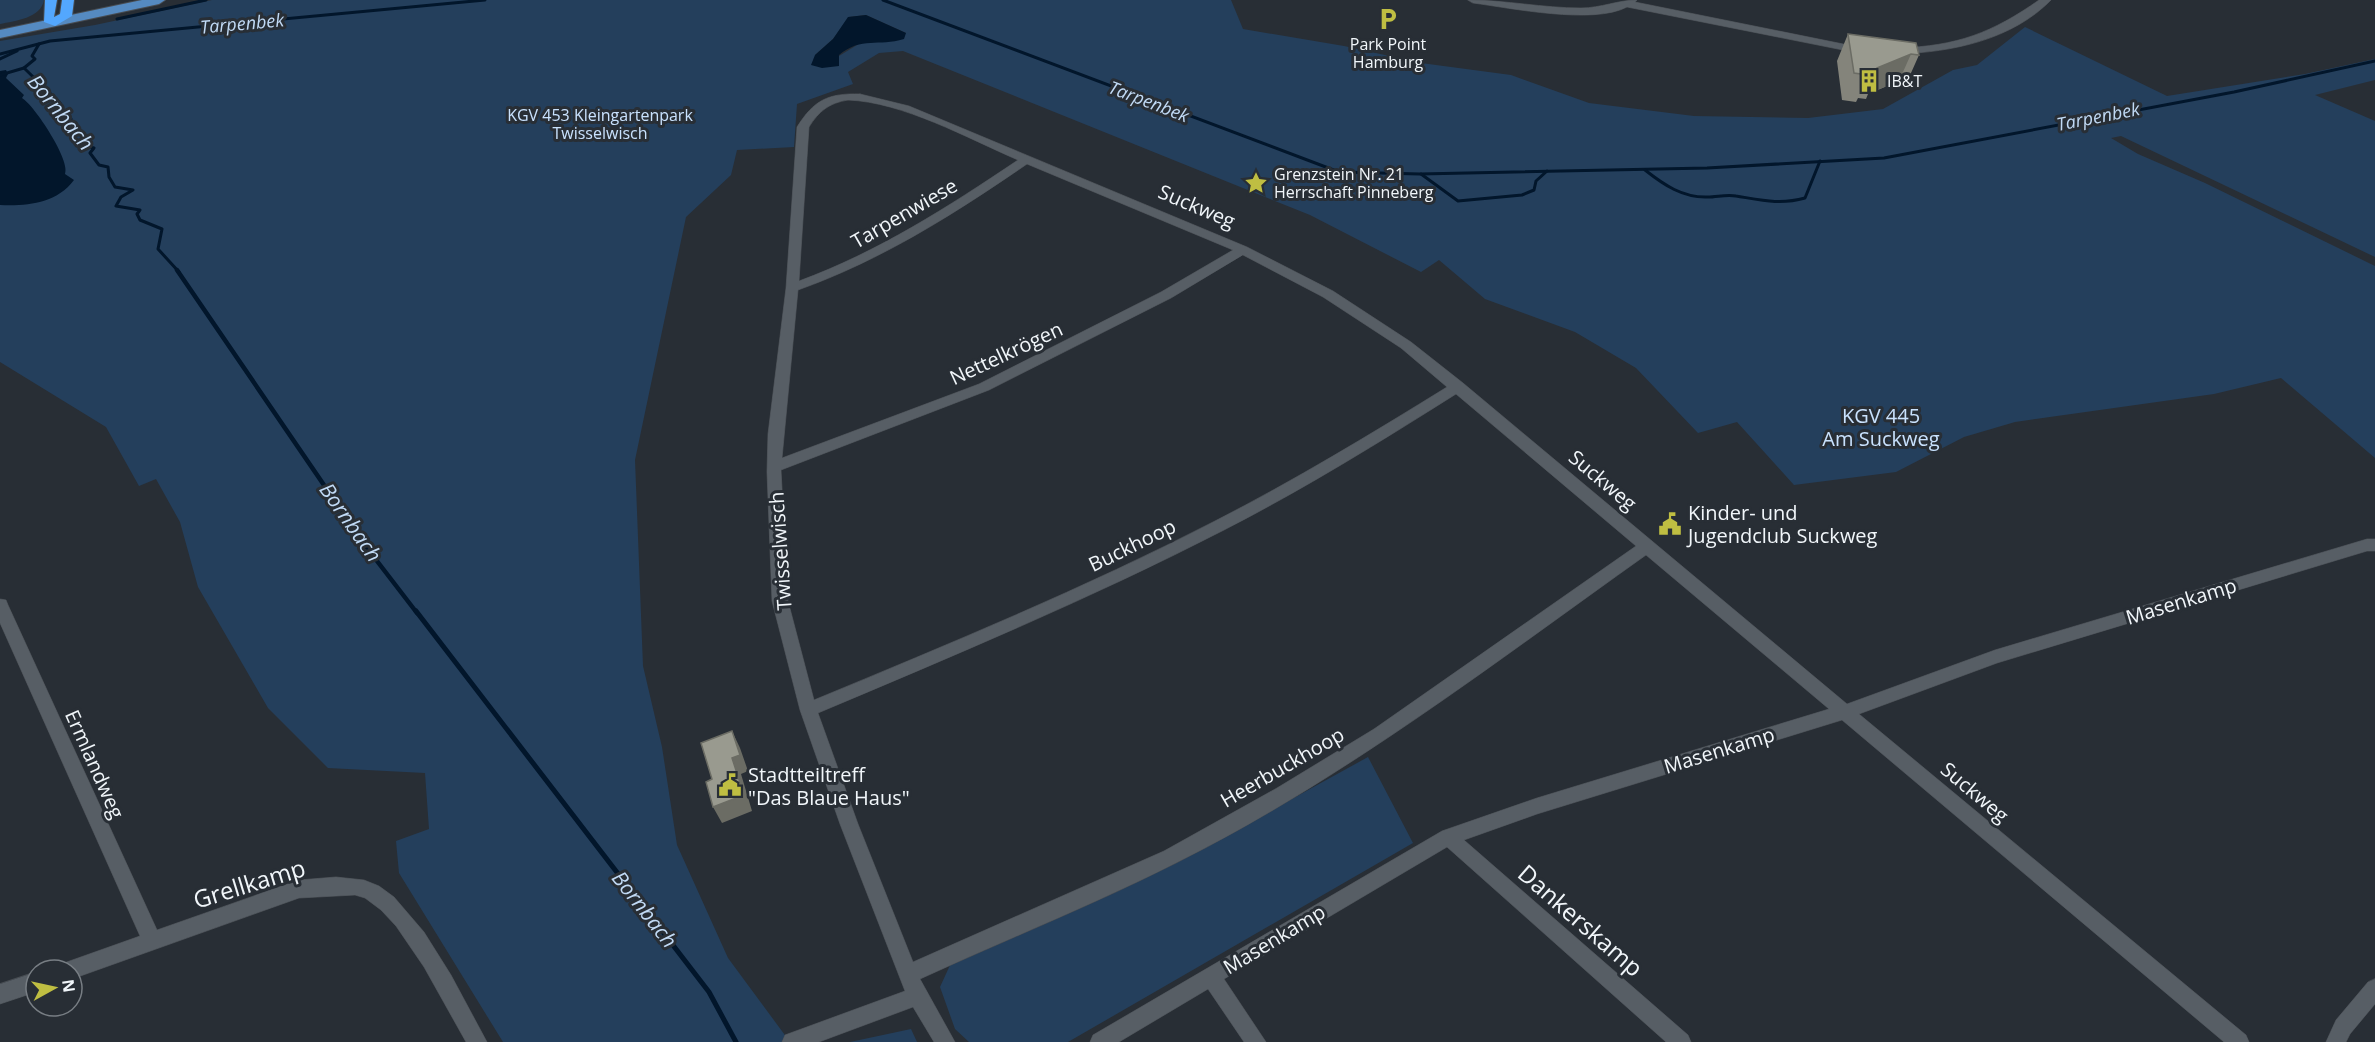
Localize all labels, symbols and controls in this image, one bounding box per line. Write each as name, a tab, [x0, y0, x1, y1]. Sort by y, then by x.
parking icon: Park Point Hamburg	[1375, 6, 1401, 32]
water label: Tarpenbek	[199, 7, 286, 39]
place label: Park Point Hamburg	[1350, 33, 1427, 73]
water label: Bornbach	[22, 68, 100, 156]
building icon: IB&T	[1856, 68, 1882, 94]
place label: IB&T	[1887, 70, 1922, 92]
water label: Tarpenbek	[1105, 75, 1194, 128]
water label: Tarpenbek	[2054, 96, 2143, 136]
park label: KGV 453 Kleingartenpark Twisselwisch	[507, 104, 693, 144]
place label: Grenzstein Nr. 21 Herrschaft Pinneberg	[1274, 163, 1434, 203]
place icon: Grenzstein Nr. 21 Herrschaft Pinneberg	[1243, 170, 1269, 196]
street label: Tarpenwiese	[846, 172, 962, 254]
street label: Suckweg	[1154, 178, 1240, 234]
street label: Nettelkrögen	[945, 315, 1067, 391]
park label: KGV 445 Am Suckweg	[1822, 402, 1940, 452]
street label: Suckweg	[1563, 444, 1643, 516]
water label: Bornbach	[314, 477, 388, 567]
street label: Twisselwisch	[762, 491, 798, 611]
place label: Kinder- und Jugendclub Suckweg	[1686, 499, 1878, 549]
public building icon: Kinder- und Jugendclub Suckweg	[1657, 511, 1683, 537]
street label: Buckhoop	[1084, 512, 1180, 578]
street label: Masenkamp	[2122, 571, 2240, 631]
street label: Ermlandweg	[59, 705, 131, 823]
street label: Masenkamp	[1660, 720, 1778, 780]
street label: Heerbuckhoop	[1215, 721, 1349, 813]
street label: Suckweg	[1935, 756, 2015, 828]
place label: Stadtteiltreff "Das Blaue Haus"	[748, 761, 910, 811]
public building icon: Stadtteiltreff "Das Blaue Haus"	[717, 772, 743, 798]
street label: Grellkamp	[189, 850, 309, 916]
street label: Dankerskamp	[1511, 856, 1651, 984]
water label: Bornbach	[606, 865, 684, 953]
street label: Masenkamp	[1218, 898, 1330, 980]
north arrow	[24, 958, 84, 1018]
text: N	[57, 978, 81, 994]

